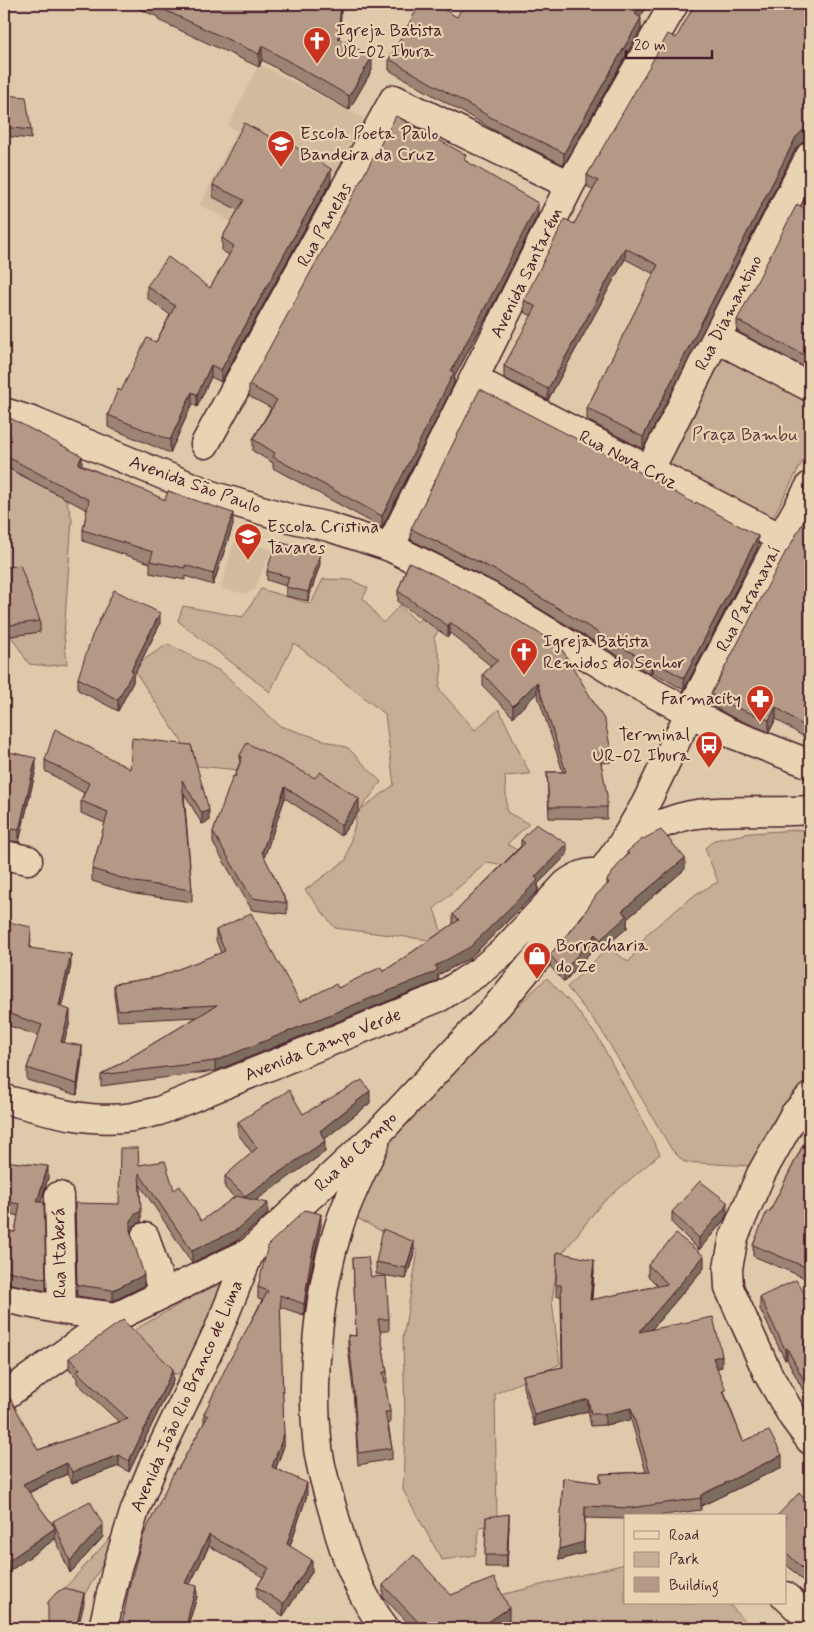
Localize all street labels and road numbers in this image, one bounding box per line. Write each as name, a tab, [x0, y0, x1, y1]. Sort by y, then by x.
street label: Rua Panelas	[292, 178, 358, 272]
street label: Avenida Santarém	[485, 204, 569, 342]
street label: Rua Diamantino	[689, 251, 769, 375]
street label: Rua Nova Cruz	[575, 425, 681, 495]
street label: Avenida São Paulo	[126, 450, 264, 520]
street label: Rua Paranavaí	[711, 542, 787, 656]
street label: Avenida Campo Verde	[241, 1003, 405, 1087]
street label: Rua do Campo	[309, 1106, 403, 1198]
street label: Rua Itaberá	[47, 1207, 73, 1299]
street label: Avenida João Rio Branco de Lima	[125, 1276, 249, 1516]

